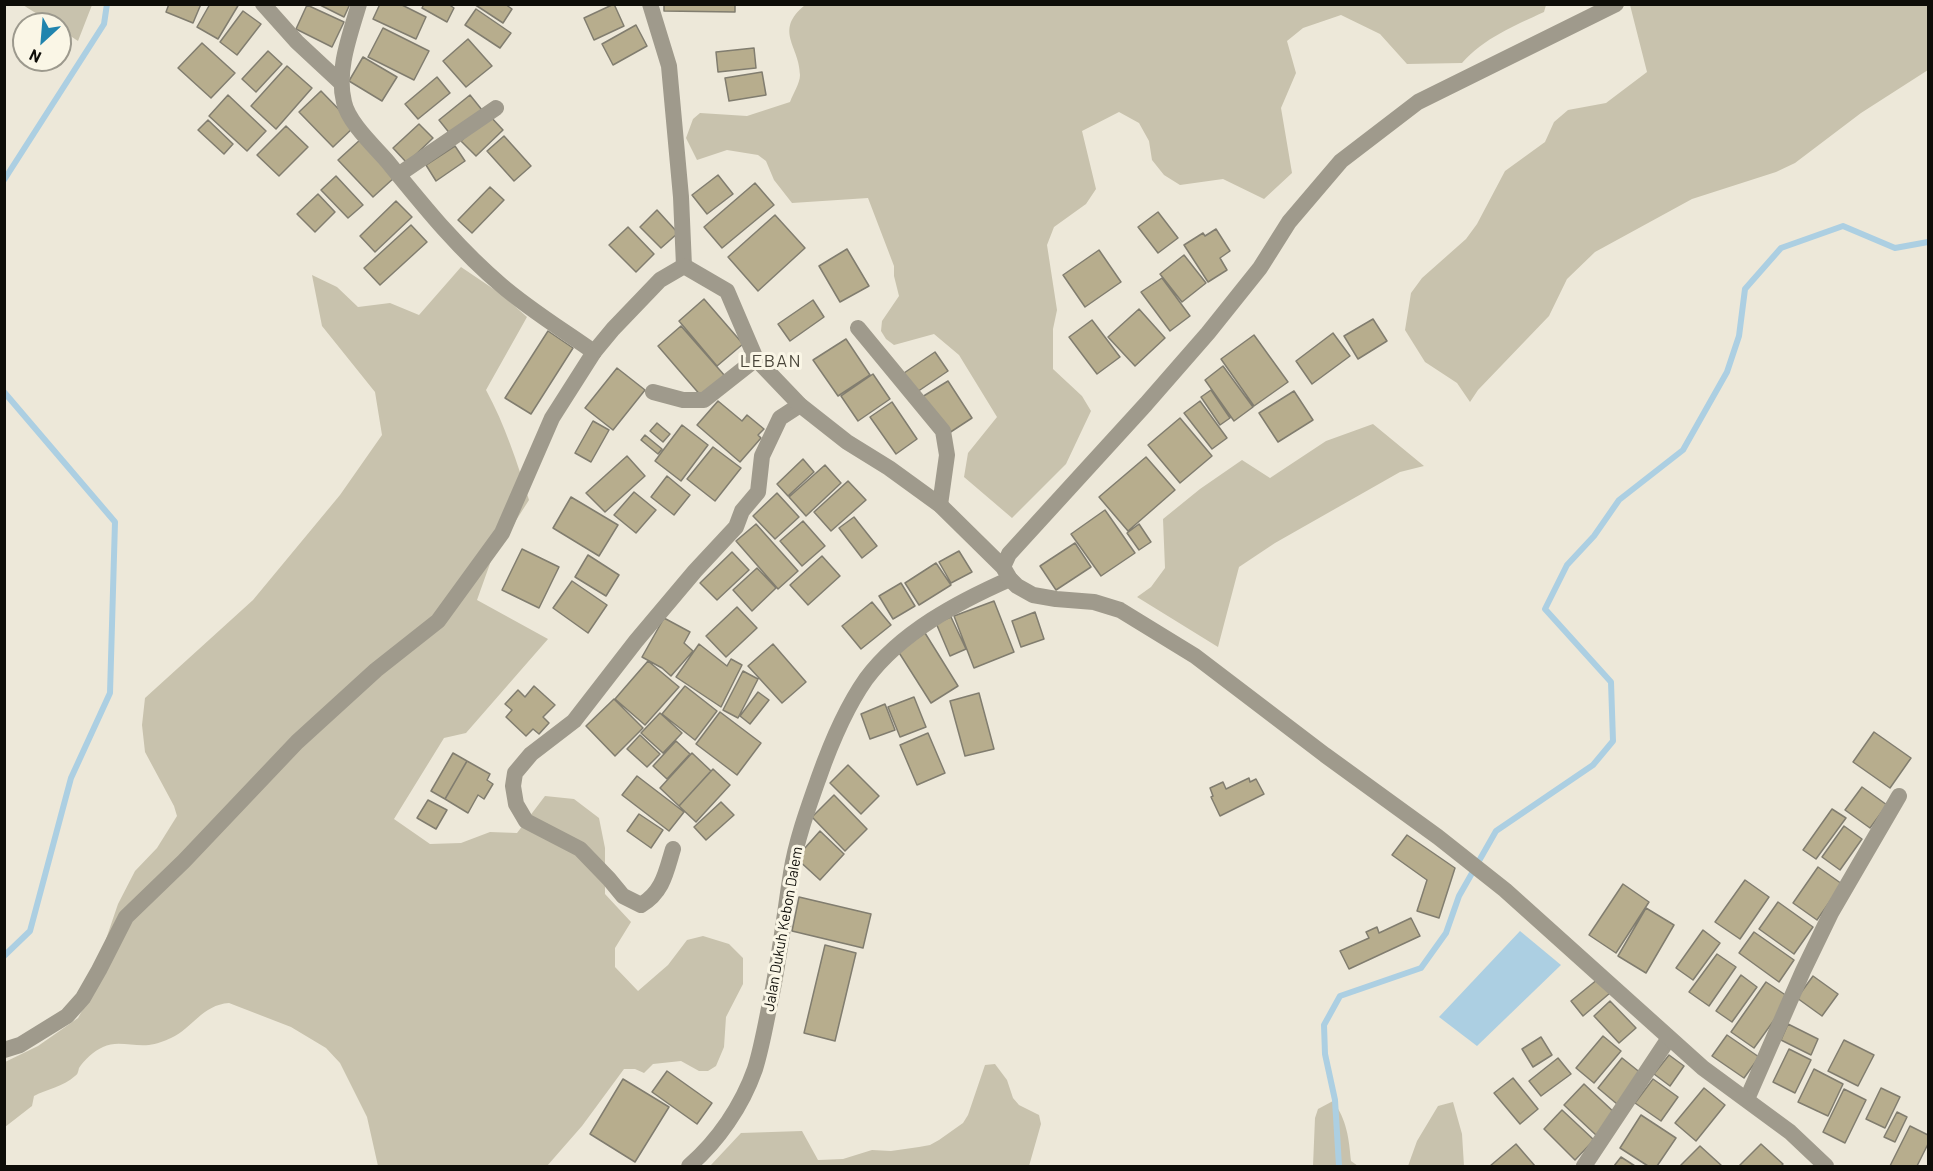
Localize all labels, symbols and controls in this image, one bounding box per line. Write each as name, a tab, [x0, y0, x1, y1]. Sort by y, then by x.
north arrow	[12, 12, 72, 72]
text: N	[26, 46, 44, 68]
district label: LEBAN	[740, 350, 802, 372]
street label: Jalan Dukuh Kebon Dalem	[760, 845, 806, 1013]

